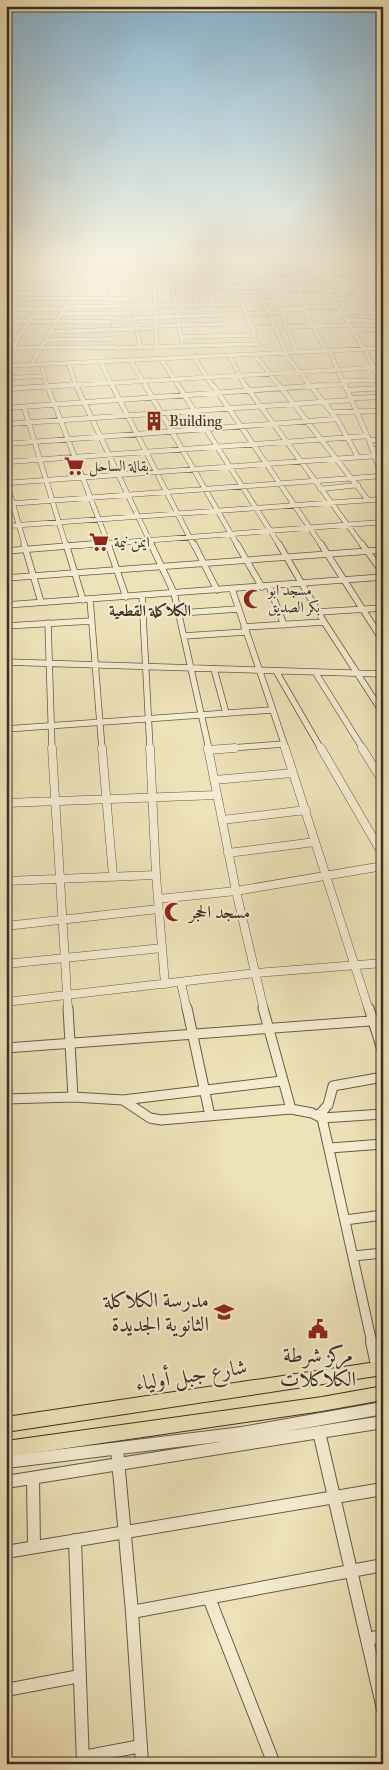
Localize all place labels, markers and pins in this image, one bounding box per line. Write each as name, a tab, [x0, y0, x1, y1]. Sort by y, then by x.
building icon: Building	[143, 410, 165, 432]
place label: Building	[169, 412, 223, 430]
supermarket icon: بقالة الساحل	[63, 455, 85, 477]
place label: بقالة الساحل	[89, 457, 149, 477]
supermarket icon: ايمن نيمة	[88, 531, 110, 553]
place label: ايمن نيمة	[114, 533, 150, 552]
place label: مسجد ابو بكر الصديق	[266, 581, 320, 617]
mosque icon: مسجد ابو بكر الصديق	[242, 588, 264, 610]
mosque icon: مسجد الحجر	[163, 901, 185, 923]
place label: مسجد الحجر	[187, 901, 250, 924]
place label: مدرسة الكلاكلة الثانوية الجديدة	[103, 1287, 209, 1337]
school or university icon: مدرسة الكلاكلة الثانوية الجديدة	[213, 1301, 235, 1323]
public building icon: مركز شرطة الكلاكلات	[307, 1318, 329, 1340]
place label: مركز شرطة الكلاكلات	[280, 1342, 356, 1392]

